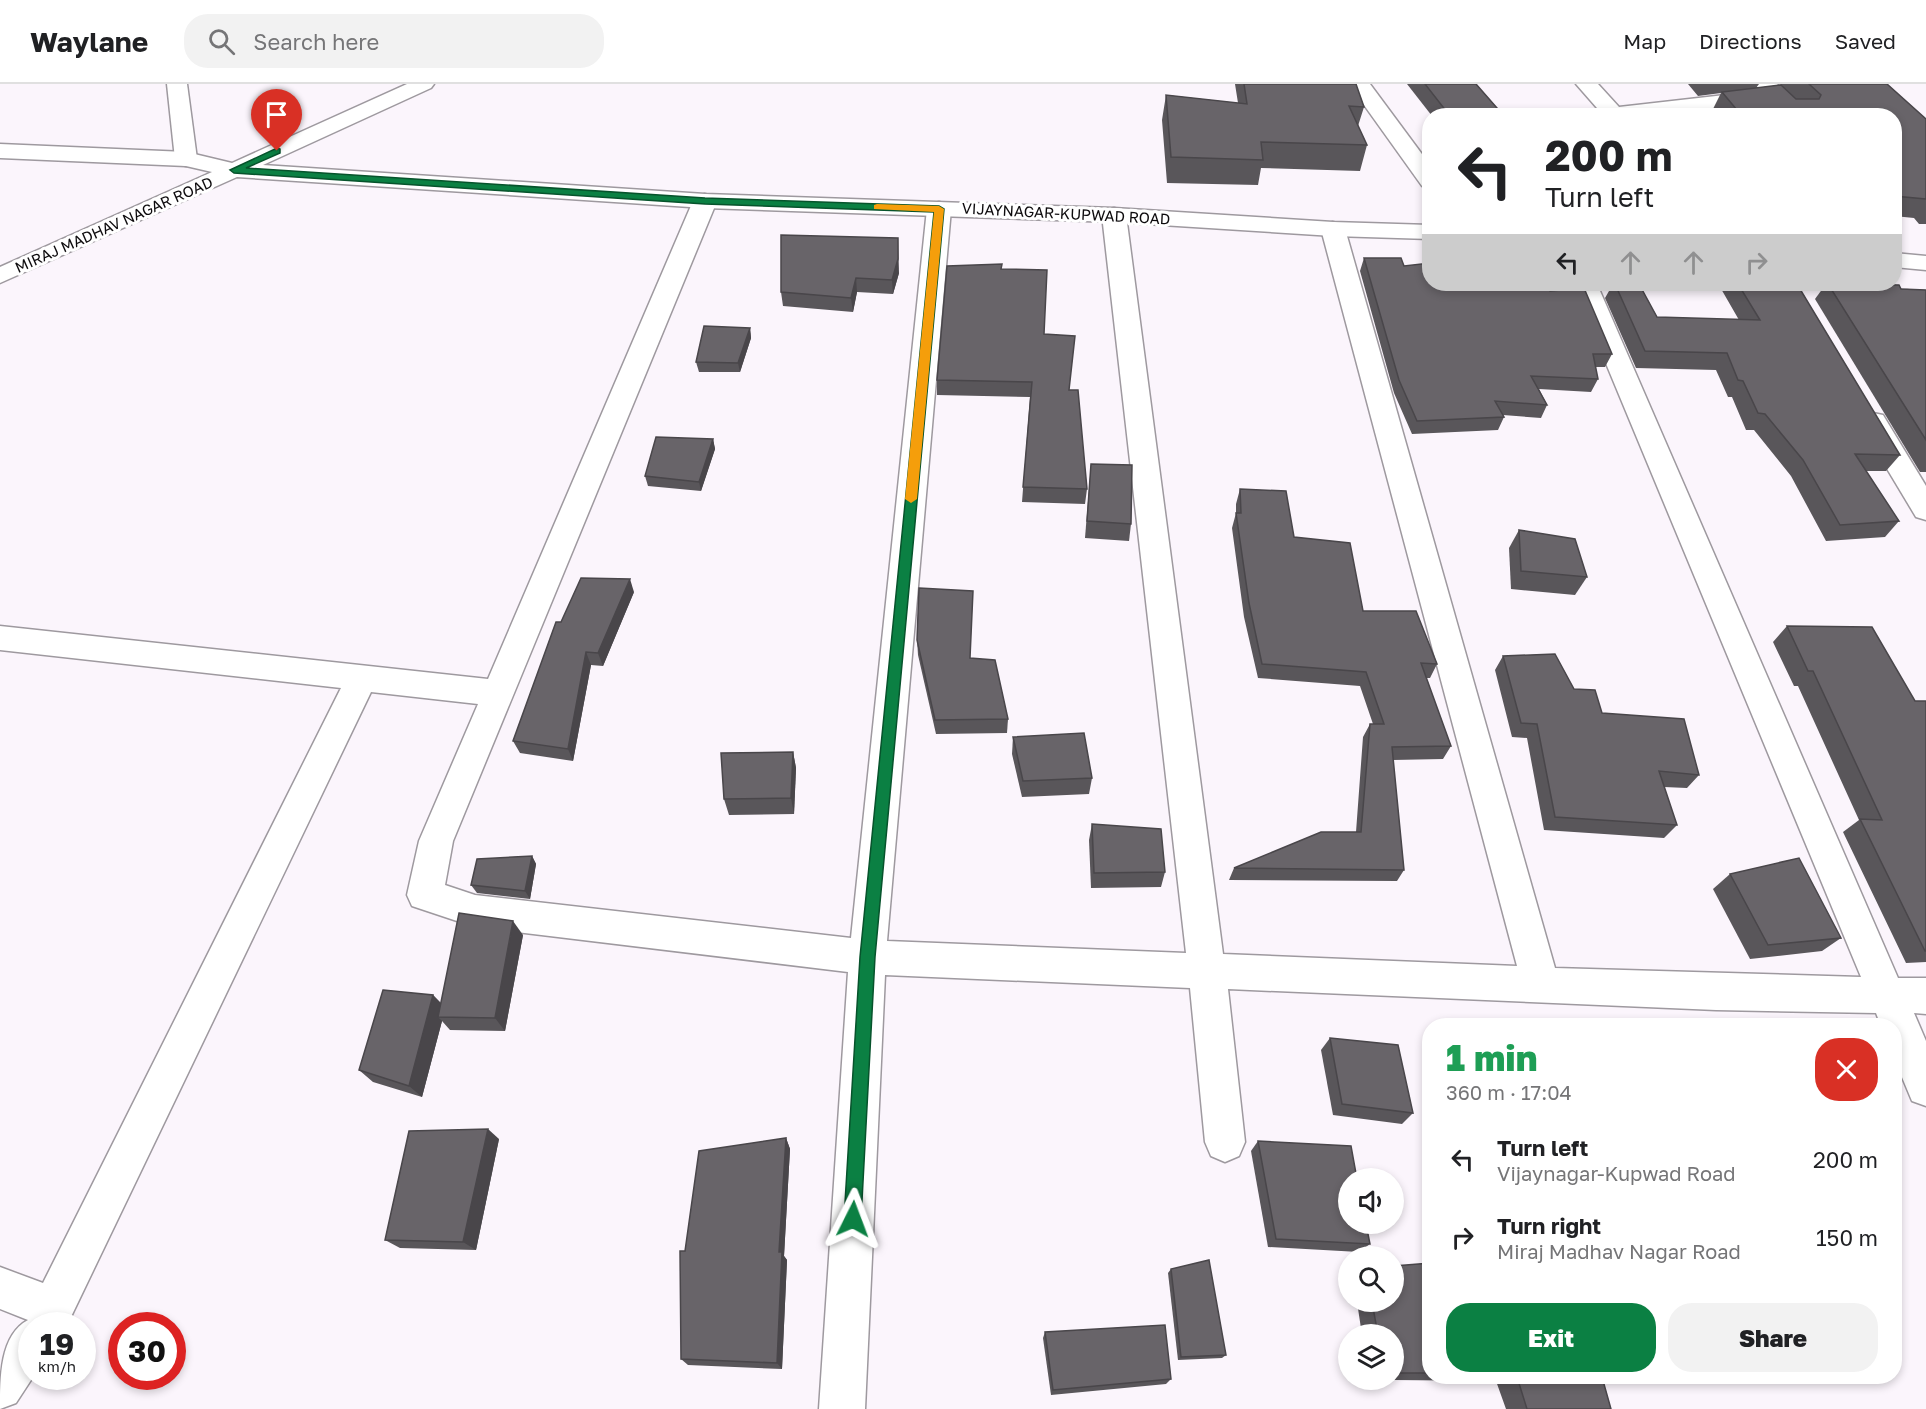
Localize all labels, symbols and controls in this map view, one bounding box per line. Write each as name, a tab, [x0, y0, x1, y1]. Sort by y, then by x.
search box	[184, 14, 604, 68]
text: Waylane	[30, 25, 148, 58]
icon: search	[205, 25, 238, 58]
text: Search here	[253, 28, 379, 55]
text: Map	[1623, 28, 1666, 54]
text: Directions	[1699, 28, 1802, 54]
text: Saved	[1835, 28, 1896, 54]
pin	[251, 89, 302, 151]
icon: arrive	[260, 98, 293, 131]
text: 200 m	[1545, 130, 1672, 180]
icon: left	[1446, 132, 1524, 210]
street label: MIRAJ MADHAV NAGAR ROAD	[12, 172, 215, 276]
text: Turn left	[1545, 181, 1654, 213]
street label: VIJAYNAGAR-KUPWAD ROAD	[961, 199, 1171, 227]
icon: left	[1551, 246, 1584, 279]
icon: ahead	[1614, 246, 1647, 279]
icon: ahead	[1677, 246, 1710, 279]
icon: right	[1740, 246, 1773, 279]
text: 1 min	[1446, 1036, 1537, 1079]
button: close	[1815, 1038, 1878, 1101]
text: 360 m · 17:04	[1446, 1080, 1572, 1104]
text: Turn left	[1497, 1134, 1588, 1161]
icon: left	[1446, 1143, 1479, 1176]
text: 200 m	[1813, 1146, 1878, 1173]
text: Vijaynagar-Kupwad Road	[1497, 1161, 1736, 1185]
map controls	[1338, 1168, 1404, 1390]
button: sound	[1338, 1168, 1404, 1234]
position arrow	[821, 1187, 885, 1251]
text: Turn right	[1497, 1212, 1601, 1239]
icon: right	[1446, 1221, 1479, 1254]
text: 150 m	[1816, 1224, 1878, 1251]
text: Miraj Madhav Nagar Road	[1497, 1239, 1741, 1263]
button: search	[1338, 1246, 1404, 1312]
button: Exit	[1446, 1303, 1656, 1372]
button: Share	[1668, 1303, 1878, 1372]
speed limit sign: 30	[108, 1312, 186, 1390]
button: layers	[1338, 1324, 1404, 1390]
text: 19	[40, 1326, 74, 1362]
text: km/h	[38, 1357, 76, 1375]

